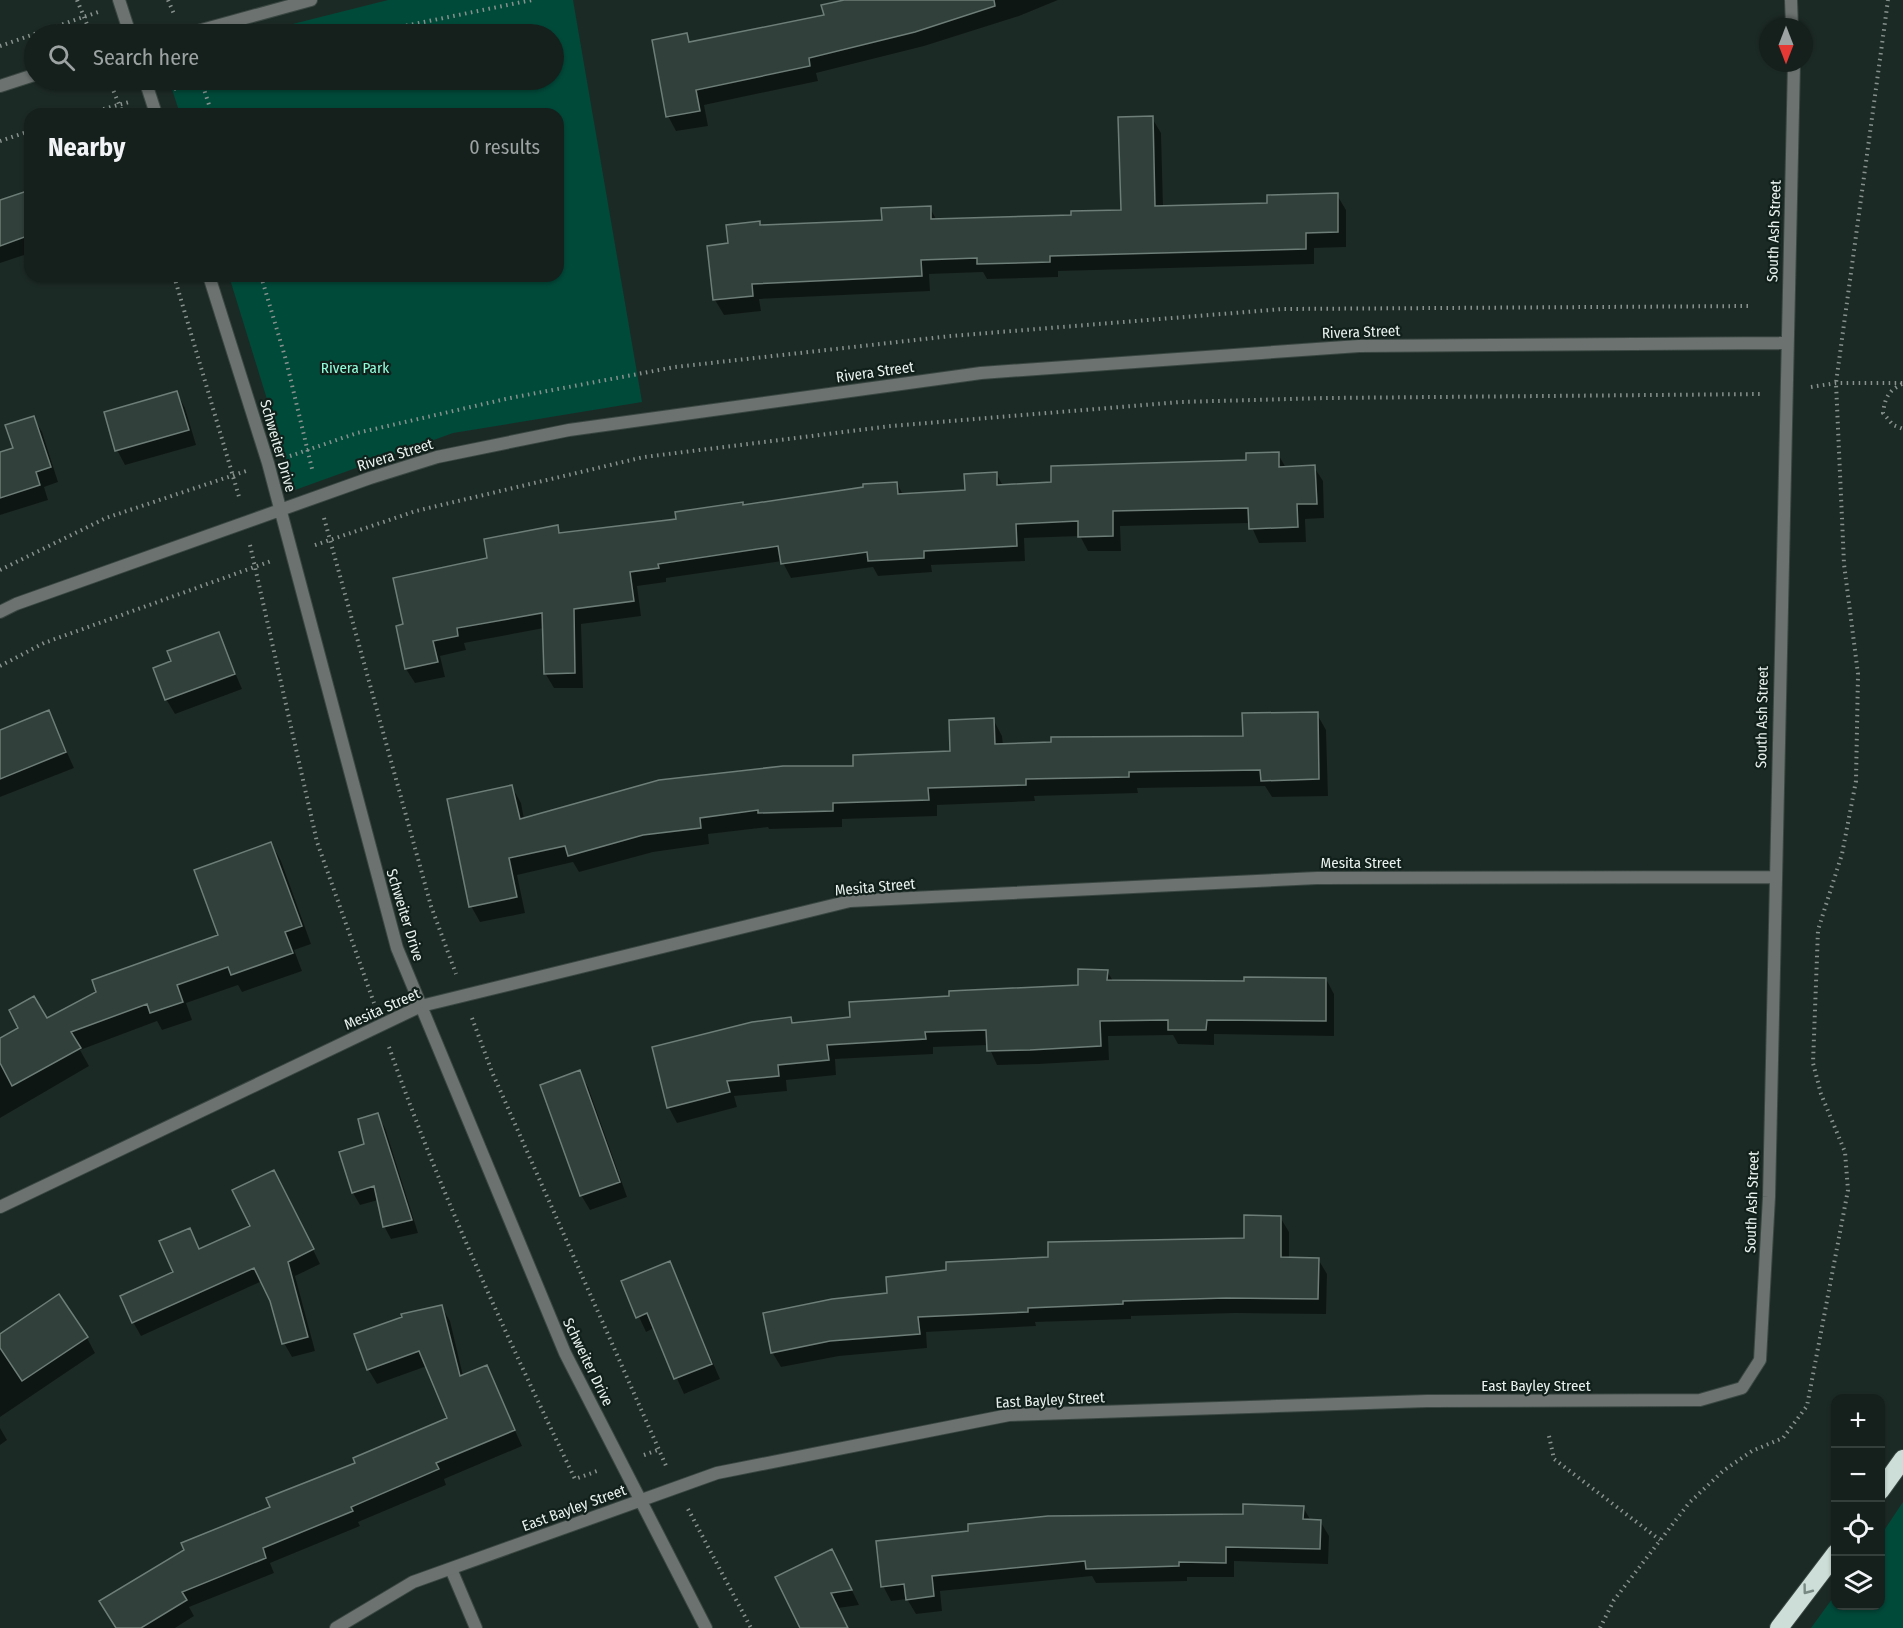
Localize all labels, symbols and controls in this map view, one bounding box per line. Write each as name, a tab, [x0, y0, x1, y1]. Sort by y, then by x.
north arrow	[1759, 18, 1813, 72]
search box	[24, 24, 564, 90]
icon: search	[45, 41, 78, 74]
text: Search here	[93, 44, 199, 71]
text: Nearby	[48, 132, 125, 163]
text: 0 results	[469, 135, 540, 159]
street label: South Ash Street	[1763, 180, 1785, 282]
street label: Rivera Street	[1321, 322, 1401, 342]
street label: Rivera Street	[835, 358, 915, 386]
park label: Rivera Park	[321, 359, 389, 377]
street label: Schweiter Drive	[256, 398, 300, 494]
street label: Rivera Street	[355, 435, 435, 475]
street label: South Ash Street	[1752, 666, 1772, 768]
street label: Mesita Street	[1321, 854, 1402, 872]
street label: Schweiter Drive	[382, 867, 428, 963]
street label: Mesita Street	[834, 875, 916, 899]
street label: Mesita Street	[341, 984, 423, 1034]
street label: South Ash Street	[1741, 1151, 1763, 1253]
street label: Schweiter Drive	[559, 1315, 617, 1409]
street label: East Bayley Street	[1481, 1377, 1591, 1395]
street label: East Bayley Street	[995, 1388, 1105, 1412]
map controls	[1831, 1394, 1885, 1610]
button: +	[1831, 1394, 1885, 1448]
button: −	[1831, 1448, 1885, 1502]
street label: East Bayley Street	[520, 1481, 629, 1535]
button: locate	[1831, 1502, 1885, 1556]
button: layers	[1831, 1556, 1885, 1610]
one-way arrow	[1804, 1584, 1815, 1595]

